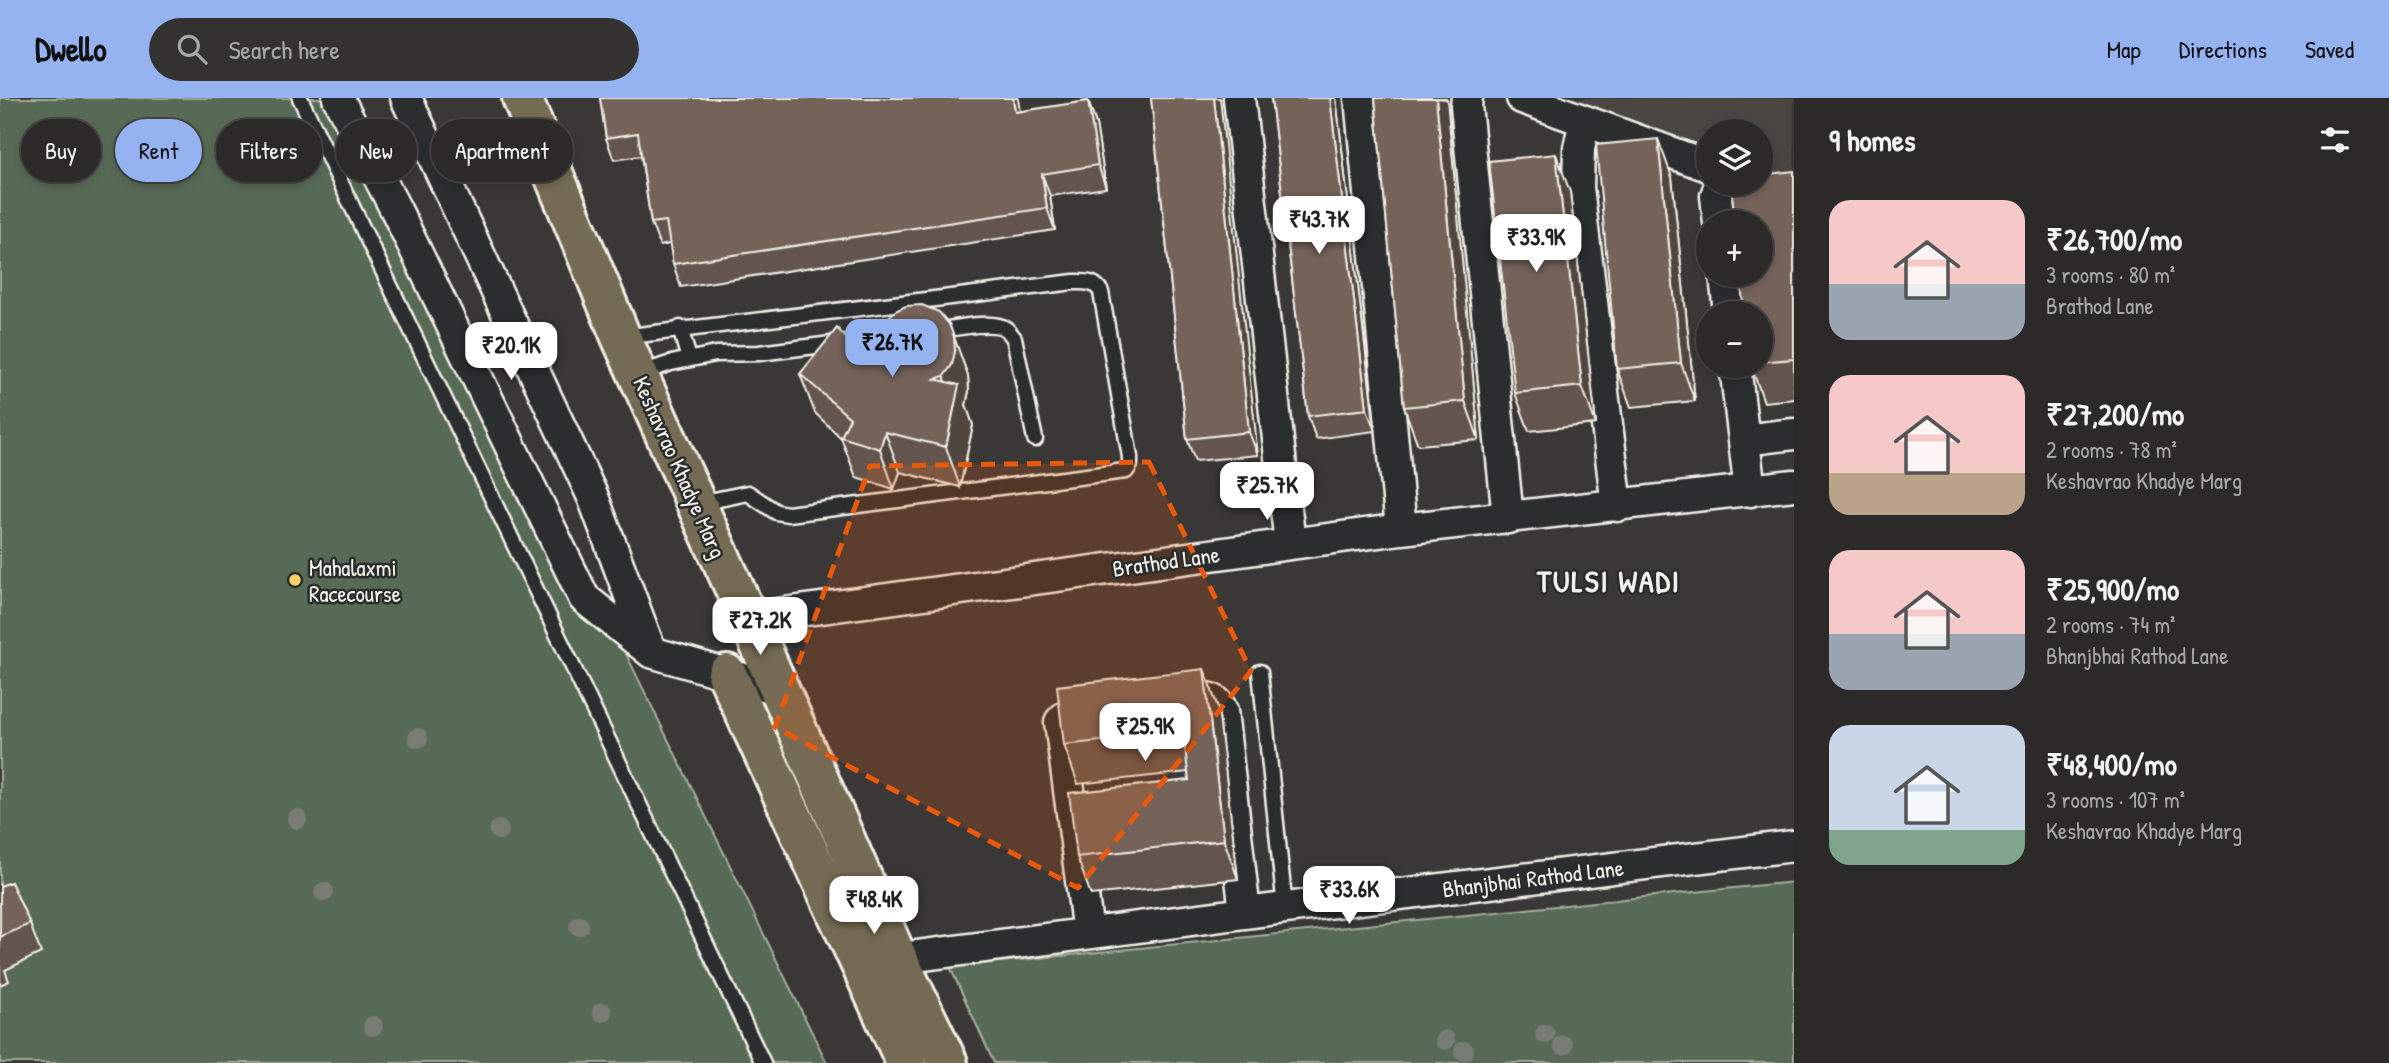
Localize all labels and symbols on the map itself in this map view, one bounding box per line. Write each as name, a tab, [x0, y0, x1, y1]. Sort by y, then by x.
pin: ₹43.7K	[1262, 197, 1376, 256]
pin: ₹33.9K	[1479, 214, 1593, 274]
pin: ₹26.7K	[835, 320, 949, 379]
pin: ₹20.1K	[454, 322, 568, 382]
street label: Keshavrao Khadye Marg	[626, 371, 734, 563]
pin: ₹25.7K	[1210, 462, 1324, 522]
street label: Brathod Lane	[1110, 538, 1222, 584]
place label: Mahalaxmi Racecourse	[309, 552, 401, 609]
district label: TULSI WADI	[1536, 561, 1681, 601]
marker: Mahalaxmi Racecourse	[287, 572, 303, 588]
pin: ₹27.2K	[703, 598, 817, 657]
pin: ₹25.9K	[1088, 704, 1202, 763]
street label: Bhanjbhai Rathod Lane	[1441, 851, 1625, 905]
pin: ₹33.6K	[1292, 866, 1406, 926]
pin: ₹48.4K	[817, 876, 931, 936]

